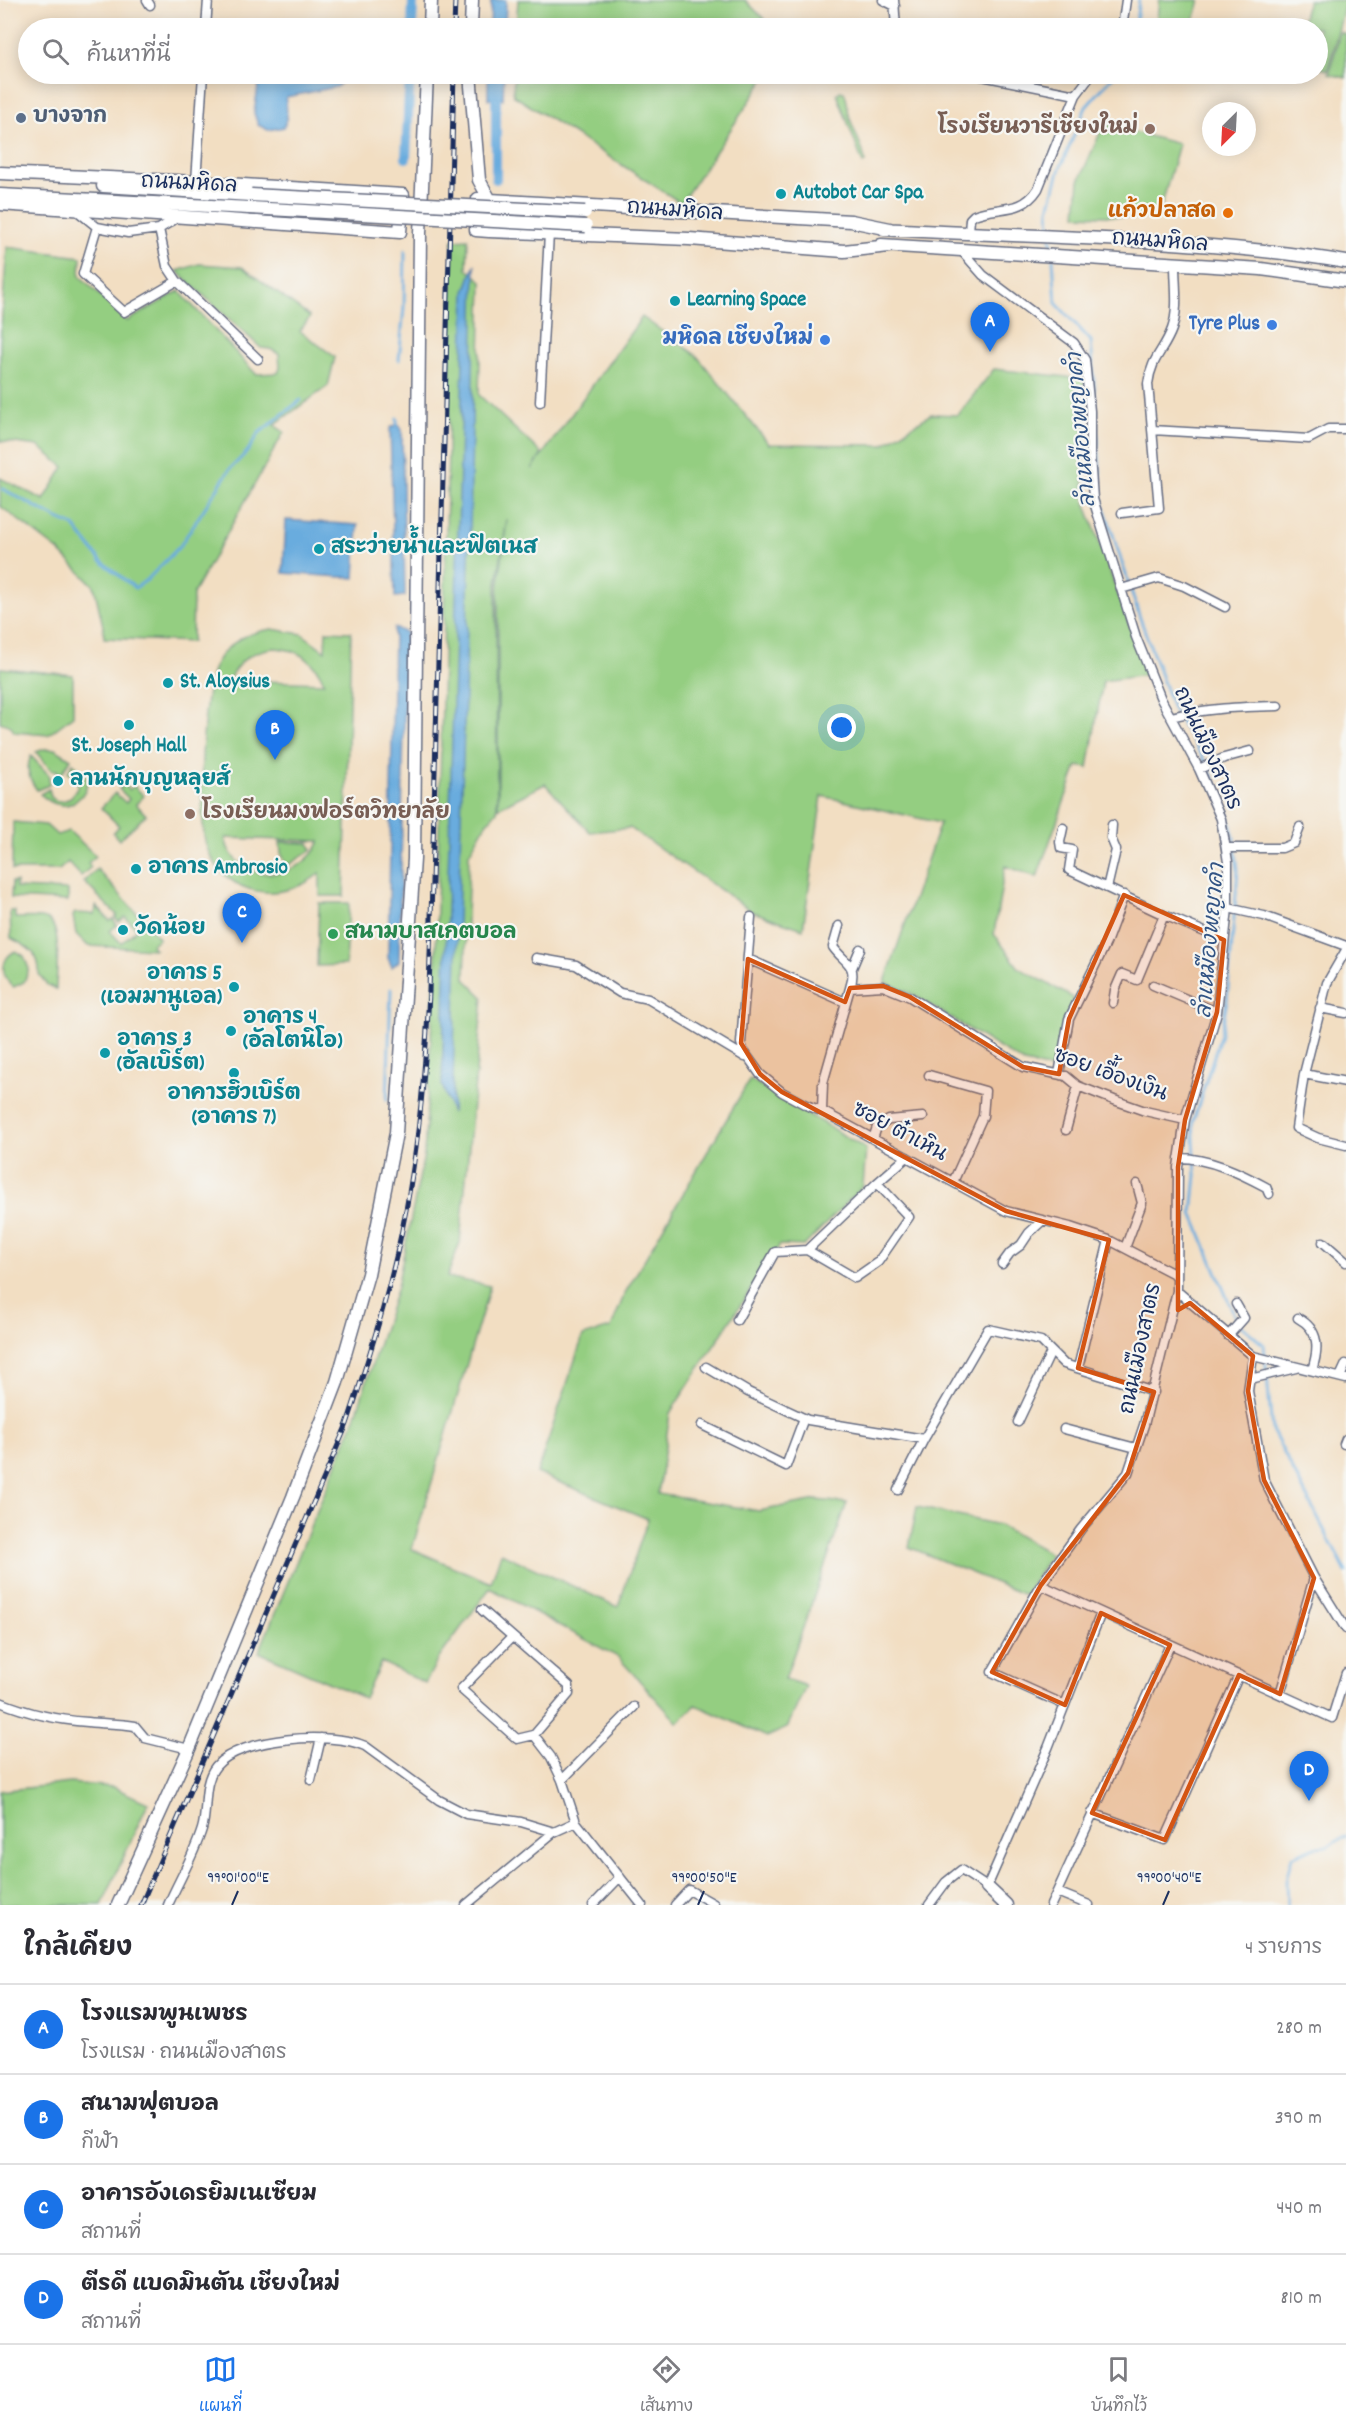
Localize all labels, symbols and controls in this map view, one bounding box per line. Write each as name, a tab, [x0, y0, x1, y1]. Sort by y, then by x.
search box	[18, 18, 1328, 84]
icon: search	[39, 35, 72, 68]
text: ค้นหาที่นี่	[87, 41, 171, 72]
north arrow	[1202, 102, 1256, 156]
place label: บางจาก	[33, 103, 107, 133]
marker: บางจาก	[14, 111, 28, 125]
place label: โรงเรียนวารีเชียงใหม่	[937, 111, 1138, 144]
marker: โรงเรียนวารีเชียงใหม่	[1143, 122, 1157, 136]
street label: ถนนมหิดล	[140, 167, 238, 203]
place label: Autobot Car Spa	[793, 179, 924, 209]
marker: Autobot Car Spa	[774, 187, 788, 201]
street label: ถนนมหิดล	[626, 194, 724, 230]
place label: แก้วปลาสด	[1108, 196, 1216, 228]
marker: แก้วปลาสด	[1221, 206, 1235, 220]
street label: ถนนมหิดล	[1111, 225, 1209, 261]
place label: Learning Space	[687, 286, 806, 316]
marker: Learning Space	[668, 294, 682, 308]
pin: A	[970, 302, 1010, 352]
place label: Tyre Plus	[1189, 310, 1260, 340]
marker: Tyre Plus	[1265, 318, 1279, 332]
place label: มหิดล เชียงใหม่	[662, 322, 813, 355]
marker: มหิดล เชียงใหม่	[818, 333, 832, 347]
water label: ลำเหมืองพญาคำ	[1060, 350, 1105, 509]
place label: สระว่ายน้ำและฟิตเนส	[331, 525, 538, 564]
marker: สระว่ายน้ำและฟิตเนส	[312, 542, 326, 556]
place label: St. Aloysius	[180, 668, 270, 698]
marker: St. Aloysius	[161, 676, 175, 690]
street label: ถนนเมืองสาตร	[1164, 682, 1248, 816]
pin: B	[256, 710, 294, 760]
your location	[827, 713, 856, 742]
marker: St. Joseph Hall	[122, 718, 136, 732]
place label: St. Joseph Hall	[71, 732, 188, 762]
place label: ลานนักบุญหลุยส์	[70, 763, 231, 796]
marker: ลานนักบุญหลุยส์	[51, 774, 65, 788]
place label: โรงเรียนมงฟอร์ตวิทยาลัย	[201, 796, 450, 829]
marker: โรงเรียนมงฟอร์ตวิทยาลัย	[183, 807, 197, 821]
place label: อาคาร Ambrosio	[148, 854, 288, 884]
water label: ลำเหมืองพญาคำ	[1189, 861, 1234, 1020]
marker: อาคาร Ambrosio	[129, 862, 143, 876]
pin: C	[222, 894, 262, 943]
place label: วัดน้อย	[135, 913, 206, 945]
place label: สนามบาสเกตบอล	[345, 919, 517, 949]
marker: วัดน้อย	[116, 923, 130, 937]
marker: สนามบาสเกตบอล	[326, 927, 340, 941]
place label: อาคาร 5 (เอมมานูเอล)	[101, 960, 222, 1014]
marker: อาคาร 5 (เอมมานูเอล)	[227, 980, 241, 994]
place label: อาคาร 4 (อัลโตนิโอ)	[243, 1004, 343, 1058]
marker: อาคาร 4 (อัลโตนิโอ)	[224, 1024, 238, 1038]
place label: อาคาร 3 (อัลเบิร์ต)	[117, 1026, 204, 1080]
street label: ซอย เอื้องเงิน	[1049, 1035, 1174, 1111]
marker: อาคาร 3 (อัลเบิร์ต)	[98, 1046, 112, 1060]
marker: อาคารฮิวเบิร์ต (อาคาร 7)	[227, 1066, 241, 1080]
place label: อาคารฮิวเบิร์ต (อาคาร 7)	[167, 1077, 301, 1134]
street label: ซอย ต๋าเหิน	[846, 1095, 952, 1170]
street label: ถนนเมืองสาตร	[1113, 1281, 1171, 1417]
pin: D	[1290, 1752, 1328, 1801]
text: 99°01'00"E	[207, 1868, 269, 1890]
text: 99°00'50"E	[671, 1868, 737, 1890]
text: 99°00'40"E	[1137, 1868, 1201, 1890]
text: ใกล้เคียง	[24, 1931, 132, 1968]
text: 4 รายการ	[1245, 1935, 1322, 1963]
text: โรงแรมพูนเพชร	[81, 2000, 248, 2031]
text: A	[38, 2015, 49, 2043]
text: 280 m	[1276, 2015, 1322, 2043]
text: โรงแรม · ถนนเมืองสาตร	[81, 2040, 286, 2068]
text: สนามฟุตบอล	[81, 2090, 219, 2121]
text: B	[39, 2105, 48, 2133]
text: 390 m	[1275, 2105, 1322, 2133]
text: กีฬา	[81, 2130, 119, 2158]
text: อาคารอังเดรยิมเนเซียม	[81, 2180, 317, 2211]
text: C	[39, 2195, 48, 2223]
text: 440 m	[1276, 2195, 1322, 2223]
text: สถานที่	[81, 2220, 141, 2248]
text: ตีรดี แบดมินตัน เชียงใหม่	[81, 2270, 340, 2301]
text: D	[38, 2285, 49, 2313]
text: 810 m	[1280, 2285, 1322, 2313]
text: สถานที่	[81, 2310, 141, 2338]
tab: แผนที่	[199, 2353, 242, 2419]
tab: เส้นทาง	[640, 2353, 693, 2419]
tab: บันทึกไว้	[1091, 2353, 1147, 2419]

